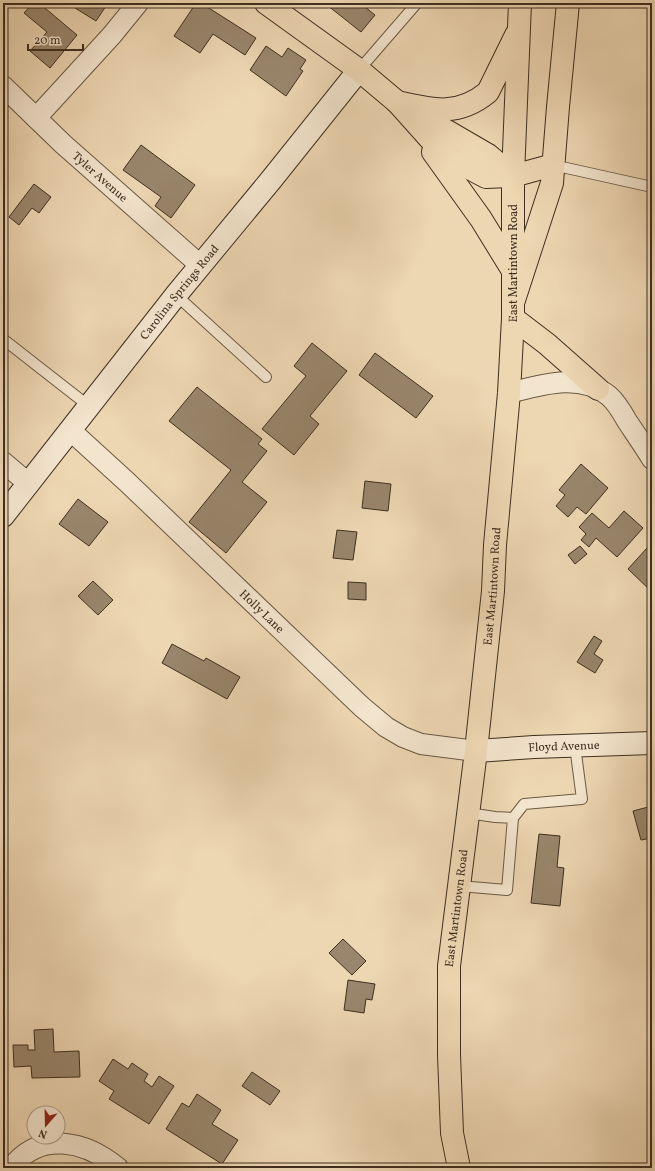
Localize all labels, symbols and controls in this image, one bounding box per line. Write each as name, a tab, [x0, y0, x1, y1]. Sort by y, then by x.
scale bar	[28, 26, 83, 52]
text: 20 m	[34, 33, 61, 49]
street label: Tyler Avenue	[68, 149, 131, 207]
street label: East Martintown Road	[506, 204, 522, 323]
street label: Carolina Springs Road	[137, 242, 223, 344]
street label: East Martintown Road	[480, 526, 506, 646]
street label: Holly Lane	[235, 587, 287, 638]
street label: Floyd Avenue	[528, 738, 600, 756]
street label: East Martintown Road	[442, 848, 473, 968]
north arrow	[26, 1105, 66, 1145]
text: N	[37, 1125, 49, 1141]

